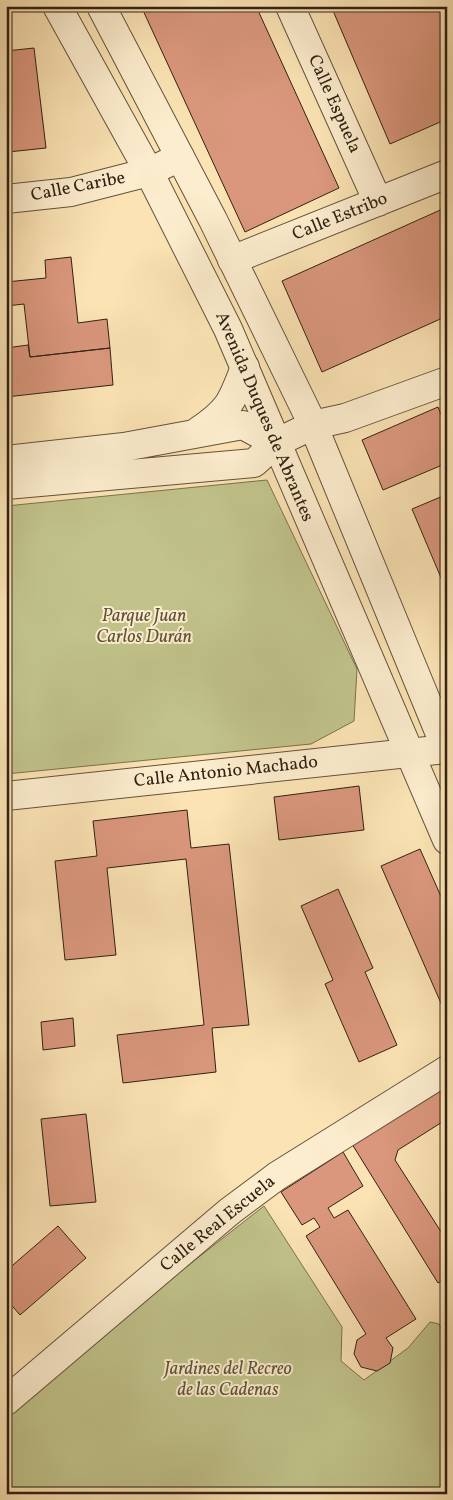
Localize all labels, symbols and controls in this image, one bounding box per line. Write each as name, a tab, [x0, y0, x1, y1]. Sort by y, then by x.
street label: Calle Espuela	[301, 51, 367, 157]
street label: Calle Caribe	[29, 166, 127, 208]
street label: Calle Estribo	[289, 187, 391, 247]
street label: Avenida Duques de Abrantes	[208, 308, 320, 526]
park label: Parque Juan Carlos Durán	[96, 604, 192, 650]
street label: Calle Antonio Machado	[133, 750, 319, 794]
street label: Calle Real Escuela	[155, 1170, 281, 1278]
park label: Jardines del Recreo de las Cadenas	[162, 1357, 292, 1403]

